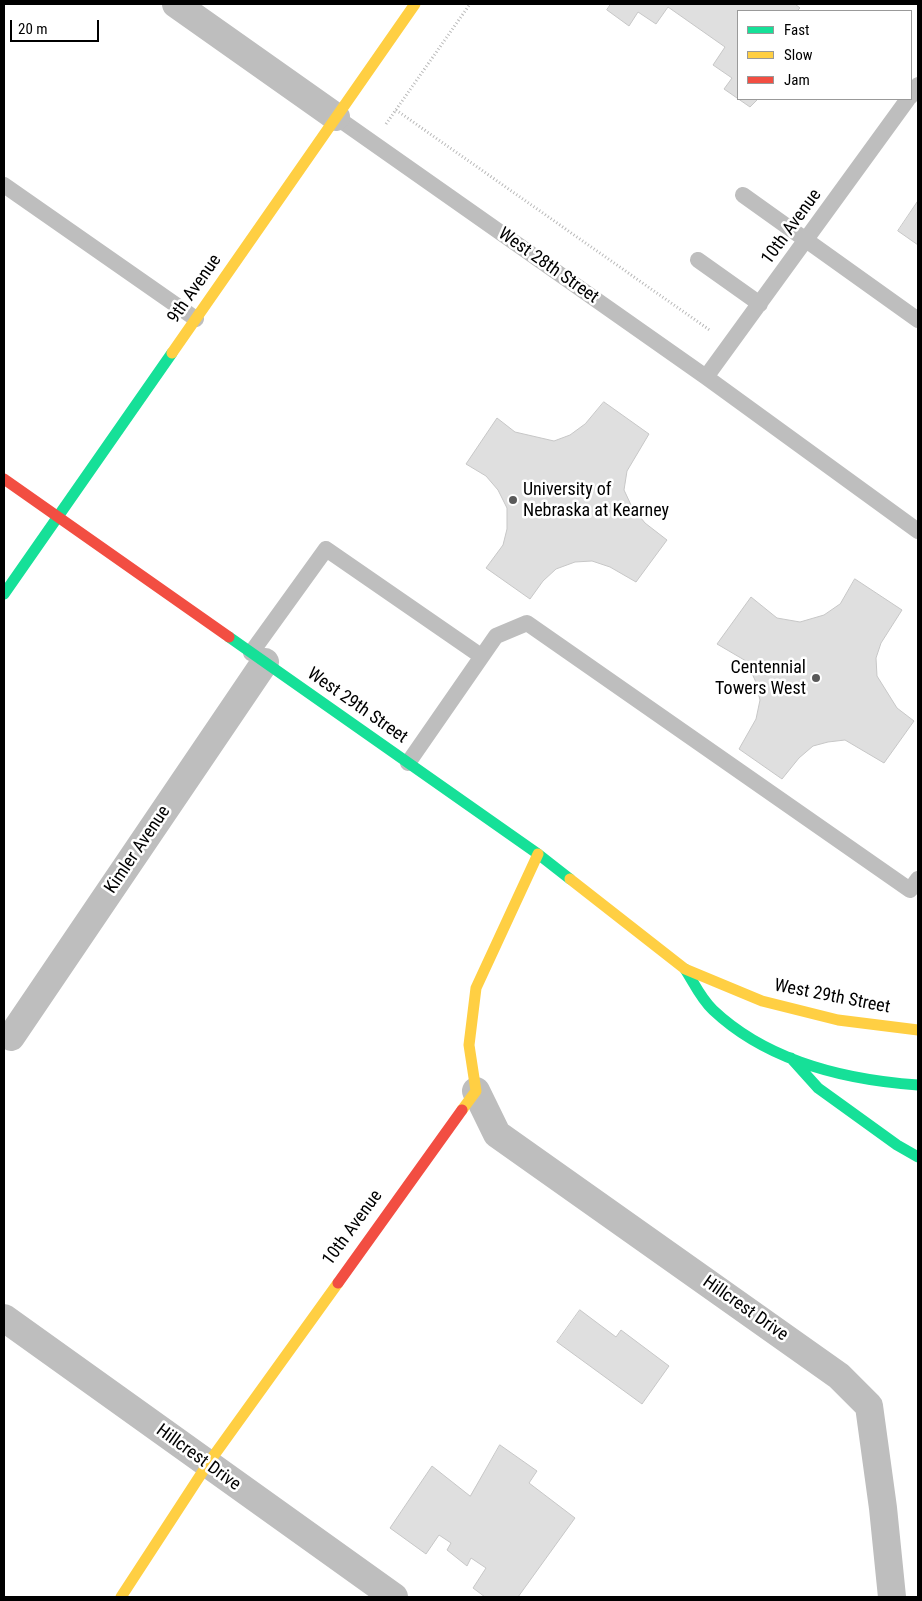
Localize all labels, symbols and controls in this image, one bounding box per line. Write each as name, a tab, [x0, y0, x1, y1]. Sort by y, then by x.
scale bar	[12, 10, 101, 42]
legend	[737, 10, 912, 100]
text: 20 m	[18, 20, 48, 38]
text: Fast	[784, 21, 809, 39]
text: Slow	[784, 46, 813, 64]
text: Jam	[784, 71, 810, 89]
street label: 10th Avenue	[757, 185, 827, 269]
street label: West 28th Street	[494, 223, 602, 309]
street label: 9th Avenue	[164, 251, 226, 327]
place label: University of Nebraska at Kearney	[523, 479, 669, 522]
marker: University of Nebraska at Kearney	[507, 494, 519, 506]
place label: Centennial Towers West	[715, 657, 806, 700]
street label: West 29th Street	[303, 663, 411, 749]
marker: Centennial Towers West	[810, 672, 822, 684]
street label: Kimler Avenue	[101, 802, 175, 898]
street label: West 29th Street	[772, 975, 892, 1019]
street label: 10th Avenue	[318, 1186, 388, 1270]
street label: Hillcrest Drive	[698, 1272, 792, 1346]
street label: Hillcrest Drive	[152, 1420, 244, 1496]

